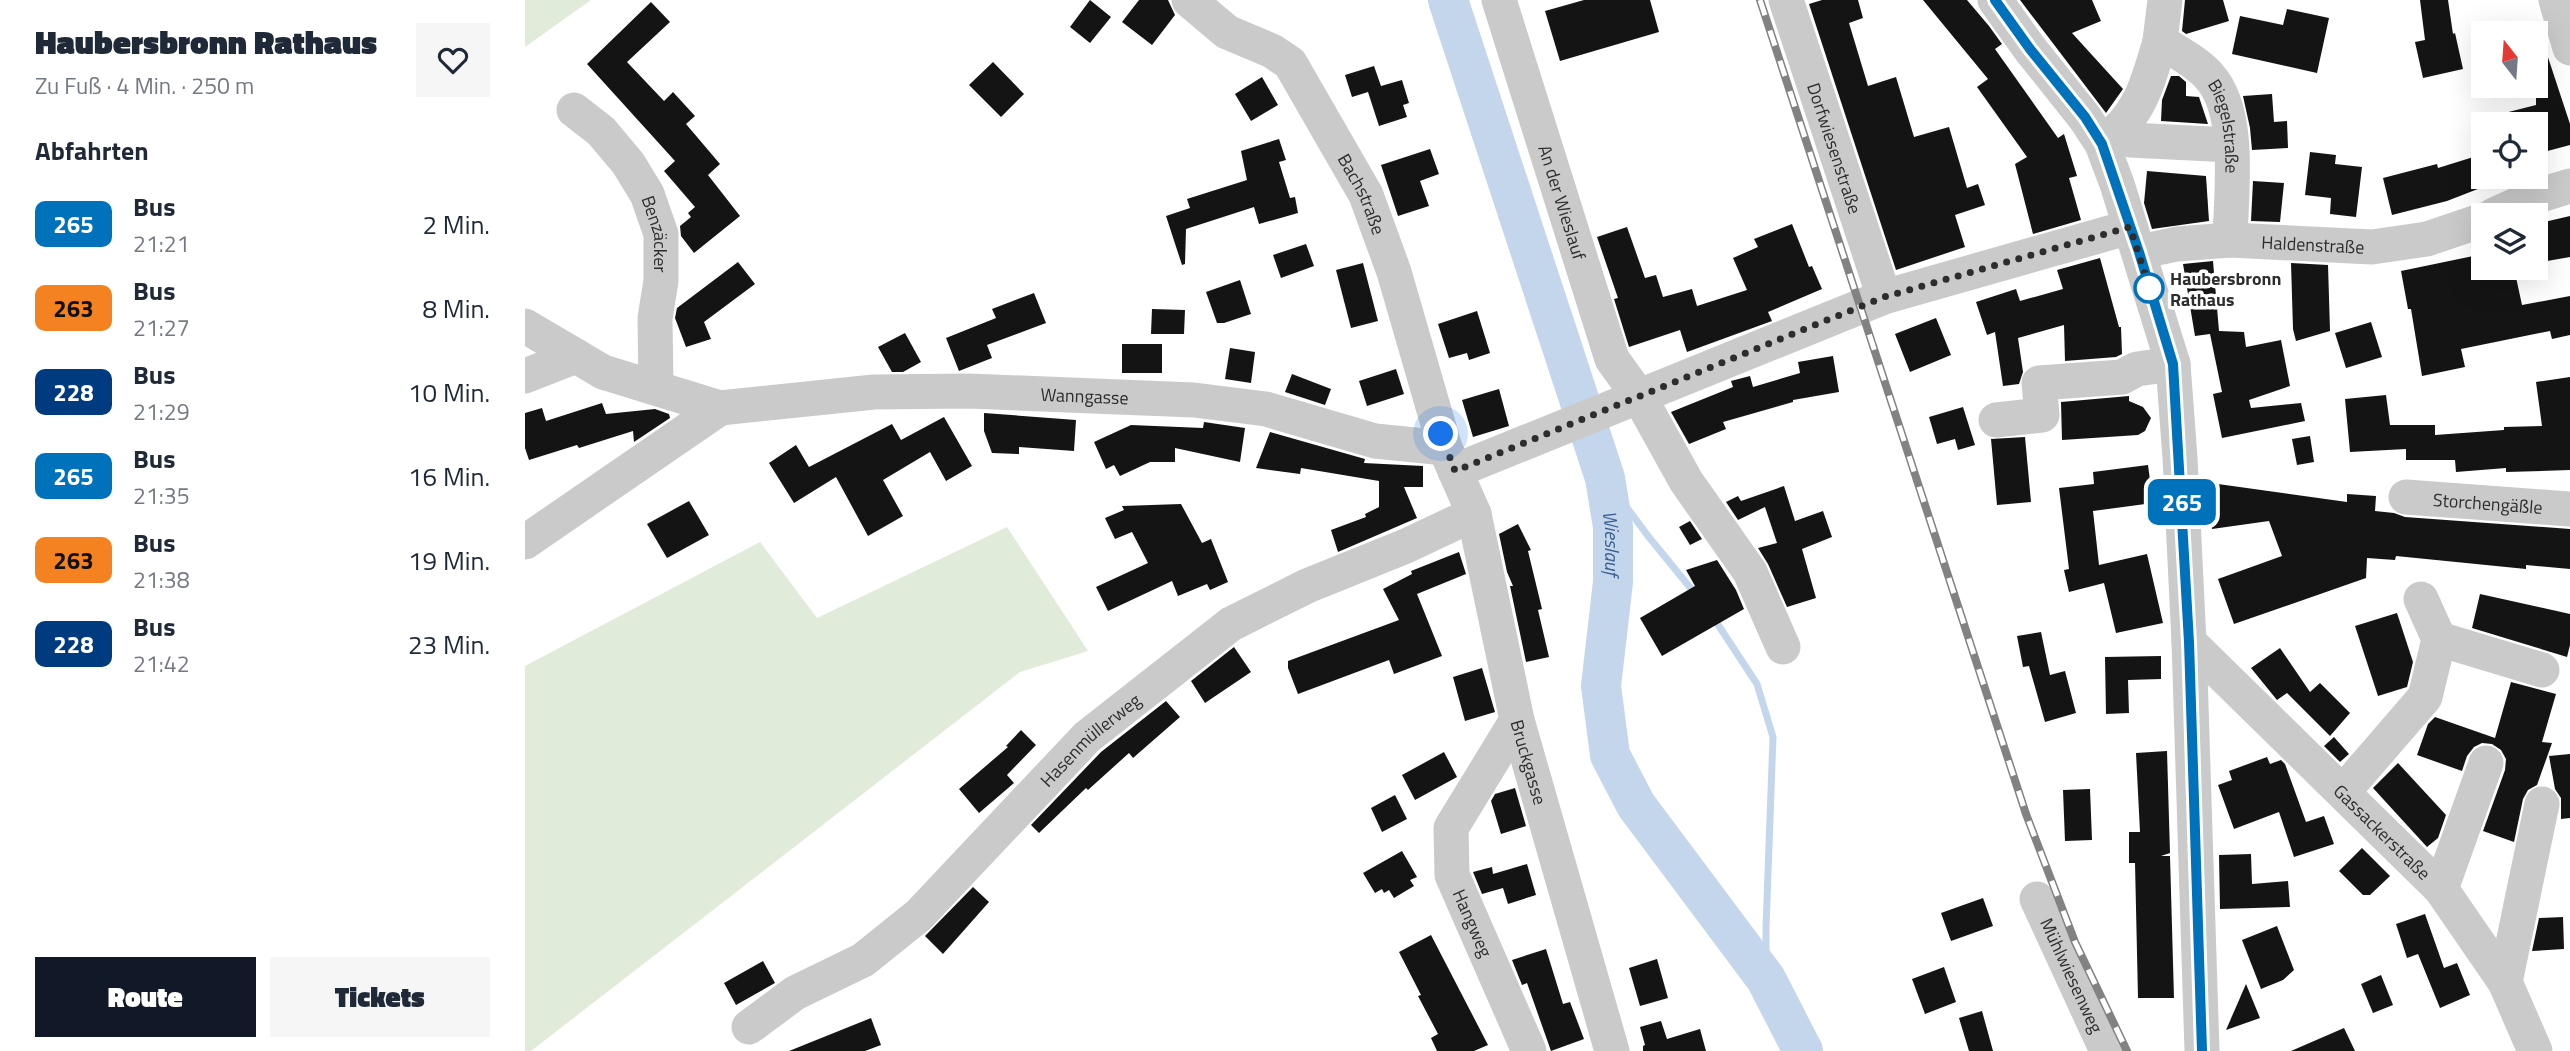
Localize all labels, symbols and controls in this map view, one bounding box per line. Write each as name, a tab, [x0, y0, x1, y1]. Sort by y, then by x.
text: Haubersbronn Rathaus	[35, 17, 377, 67]
north arrow	[2471, 21, 2548, 98]
map controls	[2471, 21, 2548, 280]
button: heart	[416, 23, 490, 97]
text: Zu Fuß · 4 Min. · 250 m	[35, 68, 254, 103]
street label: Biegelstraße	[2202, 74, 2246, 173]
street label: Dorfwiesenstraße	[1801, 79, 1869, 217]
button: locate	[2471, 112, 2548, 189]
text: Abfahrten	[35, 131, 149, 170]
street label: An der Wieslauf	[1532, 141, 1593, 263]
street label: Bachstraße	[1331, 148, 1393, 238]
text: Bus	[133, 187, 175, 226]
street label: Benzäcker	[635, 192, 675, 273]
button: layers	[2471, 203, 2548, 280]
text: 2 Min.	[423, 205, 490, 244]
text: 265	[53, 206, 94, 242]
text: 21:21	[133, 226, 190, 261]
street label: Haldenstraße	[2261, 228, 2365, 260]
place label: Haubersbronn Rathaus	[2170, 265, 2281, 313]
text: Bus	[133, 271, 175, 310]
marker: Haubersbronn Rathaus	[2134, 273, 2164, 303]
text: 8 Min.	[423, 289, 490, 328]
text: 263	[53, 290, 94, 326]
text: 21:27	[133, 310, 190, 345]
text: Bus	[133, 355, 175, 394]
text: 10 Min.	[408, 373, 490, 412]
text: 228	[53, 374, 94, 410]
street label: Wanngasse	[1040, 380, 1129, 411]
text: 21:29	[133, 394, 190, 429]
your location	[1423, 416, 1458, 451]
text: Bus	[133, 439, 175, 478]
text: 16 Min.	[408, 457, 490, 496]
text: 265	[53, 458, 94, 494]
text: 21:35	[133, 478, 190, 513]
line badge: 265	[2142, 479, 2222, 525]
text: 265	[2162, 484, 2202, 520]
street label: Storchengäßle	[2432, 486, 2543, 520]
water label: Wieslauf	[1596, 508, 1628, 579]
text: Bus	[133, 523, 175, 562]
text: 19 Min.	[408, 541, 490, 580]
text: 263	[53, 542, 94, 578]
text: 21:38	[133, 562, 190, 597]
text: Bus	[133, 607, 175, 646]
text: 23 Min.	[408, 625, 490, 664]
text: 228	[53, 626, 94, 662]
text: 21:42	[133, 646, 190, 681]
street label: Hasenmüllerweg	[1033, 686, 1146, 793]
street label: Bruckgasse	[1504, 716, 1554, 808]
street label: Gassackerstraße	[2328, 778, 2437, 886]
street label: Hangweg	[1446, 885, 1500, 961]
street label: Mühlwiesenweg	[2034, 913, 2110, 1037]
button: Route	[35, 957, 256, 1037]
button: Tickets	[270, 957, 490, 1037]

